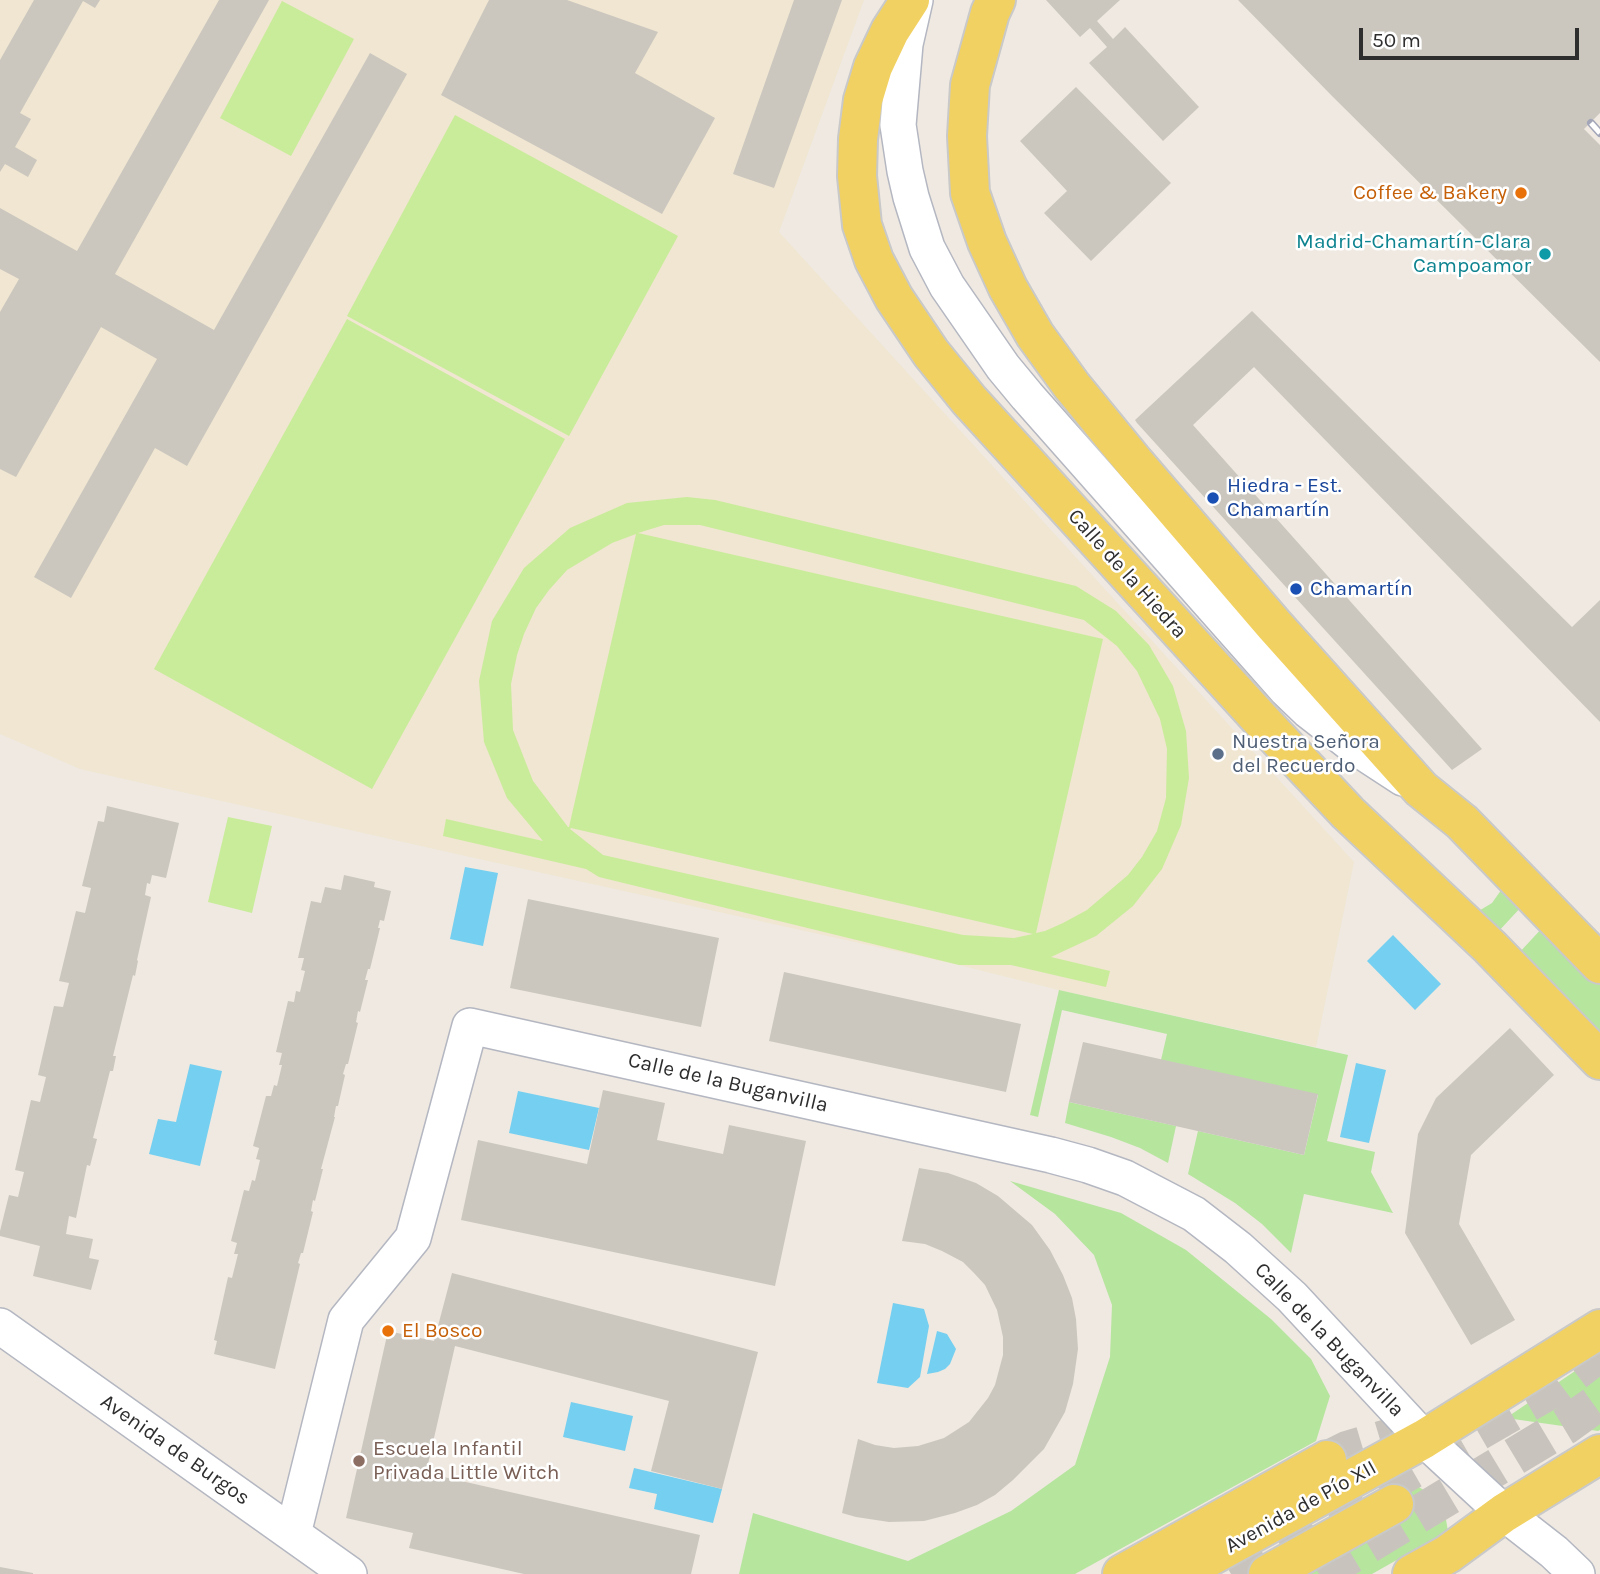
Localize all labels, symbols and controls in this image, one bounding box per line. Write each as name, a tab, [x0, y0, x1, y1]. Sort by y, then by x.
scale bar	[1362, 14, 1582, 58]
text: 50 m	[1372, 28, 1421, 52]
place label: Coffee & Bakery	[1353, 180, 1507, 206]
marker: Coffee & Bakery	[1513, 185, 1529, 201]
place label: Madrid-Chamartín-Clara Campoamor	[1296, 229, 1531, 279]
marker: Madrid-Chamartín-Clara Campoamor	[1537, 246, 1553, 262]
place label: Hiedra - Est. Chamartín	[1227, 473, 1341, 523]
marker: Hiedra - Est. Chamartín	[1205, 490, 1221, 506]
street label: Calle de la Hiedra	[1062, 504, 1192, 644]
place label: Chamartín	[1310, 576, 1413, 602]
marker: Chamartín	[1288, 581, 1304, 597]
place label: Nuestra Señora del Recuerdo	[1232, 729, 1380, 779]
marker: Nuestra Señora del Recuerdo	[1210, 746, 1226, 762]
street label: Calle de la Buganvilla	[625, 1048, 831, 1118]
street label: Calle de la Buganvilla	[1249, 1258, 1409, 1422]
place label: El Bosco	[402, 1318, 483, 1344]
marker: El Bosco	[380, 1323, 396, 1339]
street label: Avenida de Burgos	[95, 1389, 255, 1511]
place label: Escuela Infantil Privada Little Witch	[373, 1436, 560, 1486]
marker: Escuela Infantil Privada Little Witch	[351, 1453, 367, 1469]
street label: Avenida de Pío XII	[1221, 1455, 1381, 1559]

